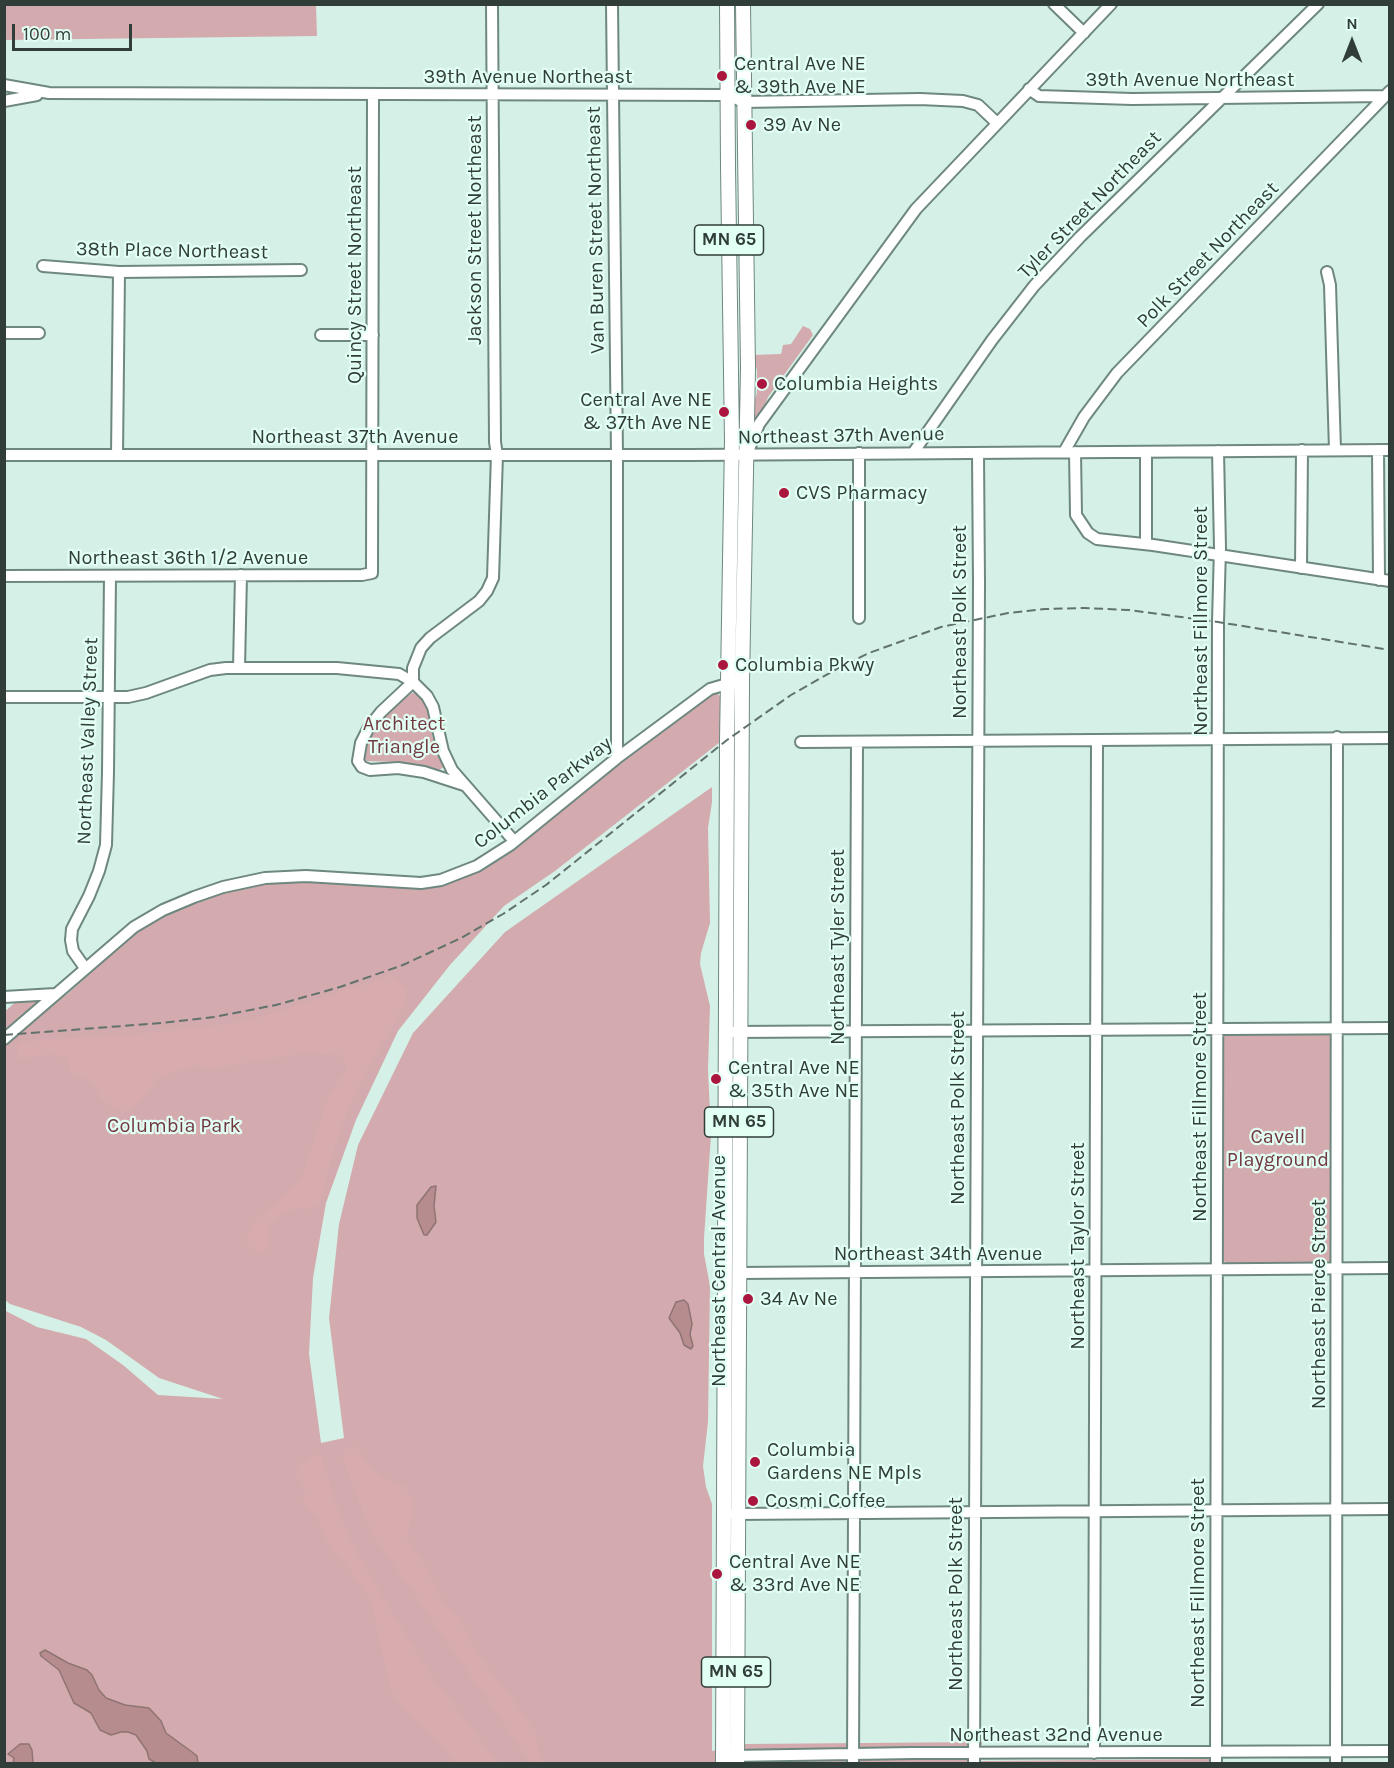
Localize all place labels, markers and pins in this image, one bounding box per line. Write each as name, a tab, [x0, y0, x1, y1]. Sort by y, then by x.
place label: Central Ave NE & 39th Ave NE	[734, 52, 866, 99]
marker: Central Ave NE & 39th Ave NE	[715, 69, 729, 83]
place label: 39 Av Ne	[763, 113, 841, 137]
marker: 39 Av Ne	[744, 118, 758, 132]
place label: Columbia Heights	[774, 372, 938, 396]
marker: Columbia Heights	[755, 377, 769, 391]
place label: Central Ave NE & 37th Ave NE	[580, 388, 712, 435]
marker: Central Ave NE & 37th Ave NE	[717, 405, 731, 419]
place label: CVS Pharmacy	[796, 481, 927, 505]
marker: CVS Pharmacy	[777, 486, 791, 500]
place label: Columbia Pkwy	[735, 653, 874, 677]
marker: Columbia Pkwy	[716, 658, 730, 672]
place label: Central Ave NE & 35th Ave NE	[728, 1056, 860, 1103]
marker: Central Ave NE & 35th Ave NE	[709, 1072, 723, 1086]
place label: 34 Av Ne	[760, 1287, 838, 1311]
marker: 34 Av Ne	[741, 1292, 755, 1306]
place label: Columbia Gardens NE Mpls	[767, 1438, 922, 1485]
marker: Columbia Gardens NE Mpls	[748, 1455, 762, 1469]
place label: Cosmi Coffee	[765, 1489, 886, 1513]
marker: Cosmi Coffee	[746, 1494, 760, 1508]
place label: Central Ave NE & 33rd Ave NE	[729, 1550, 861, 1597]
marker: Central Ave NE & 33rd Ave NE	[710, 1567, 724, 1581]

